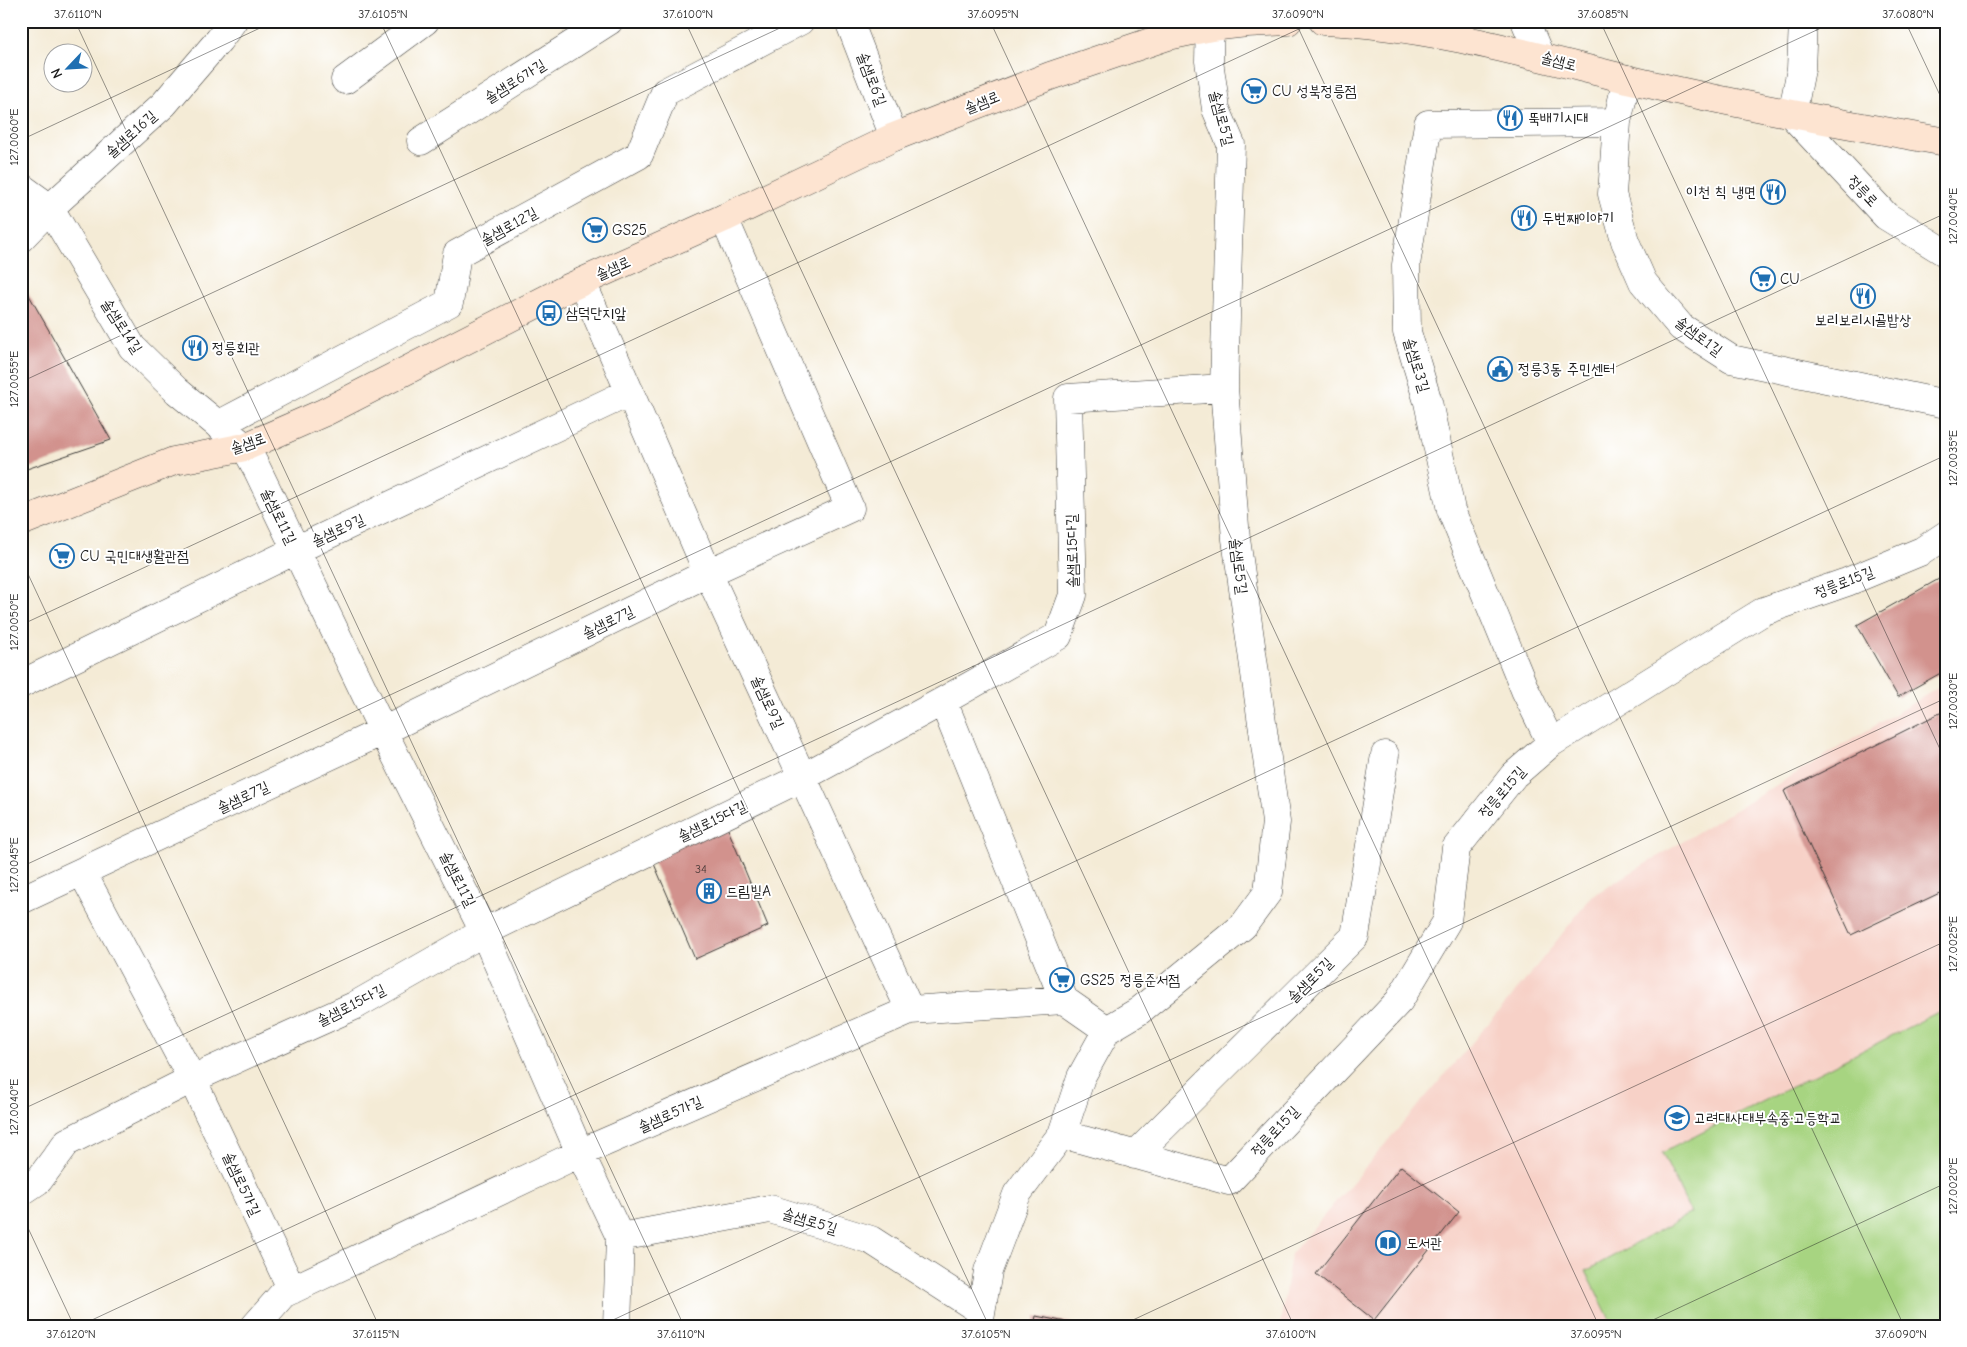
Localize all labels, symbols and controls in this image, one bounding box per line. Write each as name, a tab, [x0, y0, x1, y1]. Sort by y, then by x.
text: 37.6110°N	[54, 7, 102, 21]
text: 37.6105°N	[358, 7, 408, 21]
text: 37.6100°N	[663, 7, 713, 21]
text: 37.6095°N	[967, 7, 1019, 21]
text: 37.6090°N	[1272, 7, 1324, 21]
text: 37.6085°N	[1578, 7, 1628, 21]
text: 37.6080°N	[1882, 7, 1934, 21]
north arrow	[42, 42, 92, 92]
street label: 솔샘로	[1539, 48, 1579, 74]
street label: 솔샘로6길	[853, 49, 891, 109]
street label: 솔샘로6가길	[481, 55, 549, 107]
text: N	[47, 66, 66, 81]
supermarket icon: CU 성북정릉점	[1241, 78, 1267, 104]
place label: CU 성북정릉점	[1272, 82, 1357, 100]
street label: 솔샘로	[962, 87, 1002, 117]
street label: 솔샘로5길	[1206, 88, 1238, 148]
restaurant icon: 뚝배기시대	[1497, 105, 1523, 131]
street label: 솔샘로16길	[102, 106, 160, 162]
text: 127.0060°E	[7, 108, 21, 166]
place label: 뚝배기시대	[1528, 109, 1588, 127]
street label: 정릉로	[1844, 172, 1882, 210]
restaurant icon: 이천 칙 냉면	[1760, 179, 1786, 205]
place label: 이천 칙 냉면	[1686, 183, 1756, 201]
text: 127.0040°E	[1946, 188, 1960, 244]
street label: 솔샘로12길	[477, 203, 541, 249]
restaurant icon: 두번째이야기	[1511, 205, 1537, 231]
place label: 두번째이야기	[1542, 209, 1614, 227]
supermarket icon: GS25	[582, 217, 608, 243]
place label: GS25	[612, 221, 647, 239]
street label: 솔샘로	[593, 252, 633, 284]
supermarket icon: CU	[1750, 266, 1776, 292]
place label: CU	[1780, 270, 1800, 288]
restaurant icon: 보리보리시골밥상	[1850, 283, 1876, 309]
street label: 솔샘로14길	[98, 295, 146, 357]
bus stop icon: 삼덕단지앞	[536, 300, 562, 326]
place label: 삼덕단지앞	[566, 304, 626, 322]
place label: 보리보리시골밥상	[1815, 311, 1911, 329]
street label: 솔샘로1길	[1672, 312, 1726, 360]
restaurant icon: 정릉회관	[182, 335, 208, 361]
street label: 솔샘로3길	[1400, 336, 1434, 394]
place label: 정릉회관	[212, 339, 260, 357]
text: 127.0055°E	[7, 351, 21, 407]
public building icon: 정릉3동 주민센터	[1487, 356, 1513, 382]
place label: 정릉3동 주민센터	[1518, 360, 1615, 378]
street label: 솔샘로	[228, 429, 268, 457]
text: 127.0035°E	[1946, 430, 1960, 486]
street label: 솔샘로11길	[258, 485, 300, 547]
street label: 솔샘로9길	[309, 510, 367, 550]
street label: 솔샘로15다길	[1062, 514, 1082, 588]
street label: 솔샘로5길	[1227, 537, 1251, 595]
supermarket icon: CU 국민대생활관점	[49, 543, 75, 569]
place label: CU 국민대생활관점	[80, 547, 189, 565]
street label: 정릉로15길	[1812, 562, 1876, 602]
text: 127.0050°E	[7, 593, 21, 651]
street label: 솔샘로7길	[579, 602, 637, 642]
street label: 솔샘로9길	[748, 673, 788, 731]
text: 127.0030°E	[1946, 673, 1960, 729]
street label: 정릉로15길	[1475, 763, 1529, 821]
street label: 솔샘로7길	[214, 777, 272, 817]
street label: 솔샘로15다길	[675, 797, 749, 845]
text: 127.0045°E	[7, 837, 21, 893]
street label: 솔샘로11길	[436, 848, 480, 910]
house number: 34	[695, 862, 707, 876]
building icon: 드림빌A	[696, 878, 722, 904]
place label: 드림빌A	[726, 882, 771, 900]
text: 127.0025°E	[1946, 916, 1960, 972]
street label: 솔샘로5길	[1284, 954, 1336, 1006]
supermarket icon: GS25 정릉준서점	[1049, 967, 1075, 993]
place label: GS25 정릉준서점	[1080, 971, 1180, 989]
street label: 솔샘로15다길	[314, 980, 388, 1030]
text: 127.0040°E	[7, 1079, 21, 1135]
street label: 솔샘로5가길	[635, 1092, 705, 1136]
street label: 정릉로15길	[1247, 1102, 1303, 1160]
school or university icon: 고려대사대부속중·고등학교	[1664, 1105, 1690, 1131]
place label: 고려대사대부속중·고등학교	[1694, 1109, 1841, 1127]
street label: 솔샘로5가길	[219, 1149, 265, 1219]
text: 127.0020°E	[1946, 1158, 1960, 1214]
street label: 솔샘로5길	[780, 1204, 840, 1238]
library icon: 도서관	[1375, 1230, 1401, 1256]
place label: 도서관	[1406, 1234, 1442, 1252]
text: 37.6120°N	[46, 1327, 96, 1341]
text: 37.6115°N	[353, 1327, 399, 1341]
text: 37.6110°N	[657, 1327, 705, 1341]
text: 37.6105°N	[961, 1327, 1011, 1341]
text: 37.6100°N	[1266, 1327, 1316, 1341]
text: 37.6095°N	[1570, 1327, 1622, 1341]
text: 37.6090°N	[1875, 1327, 1927, 1341]

